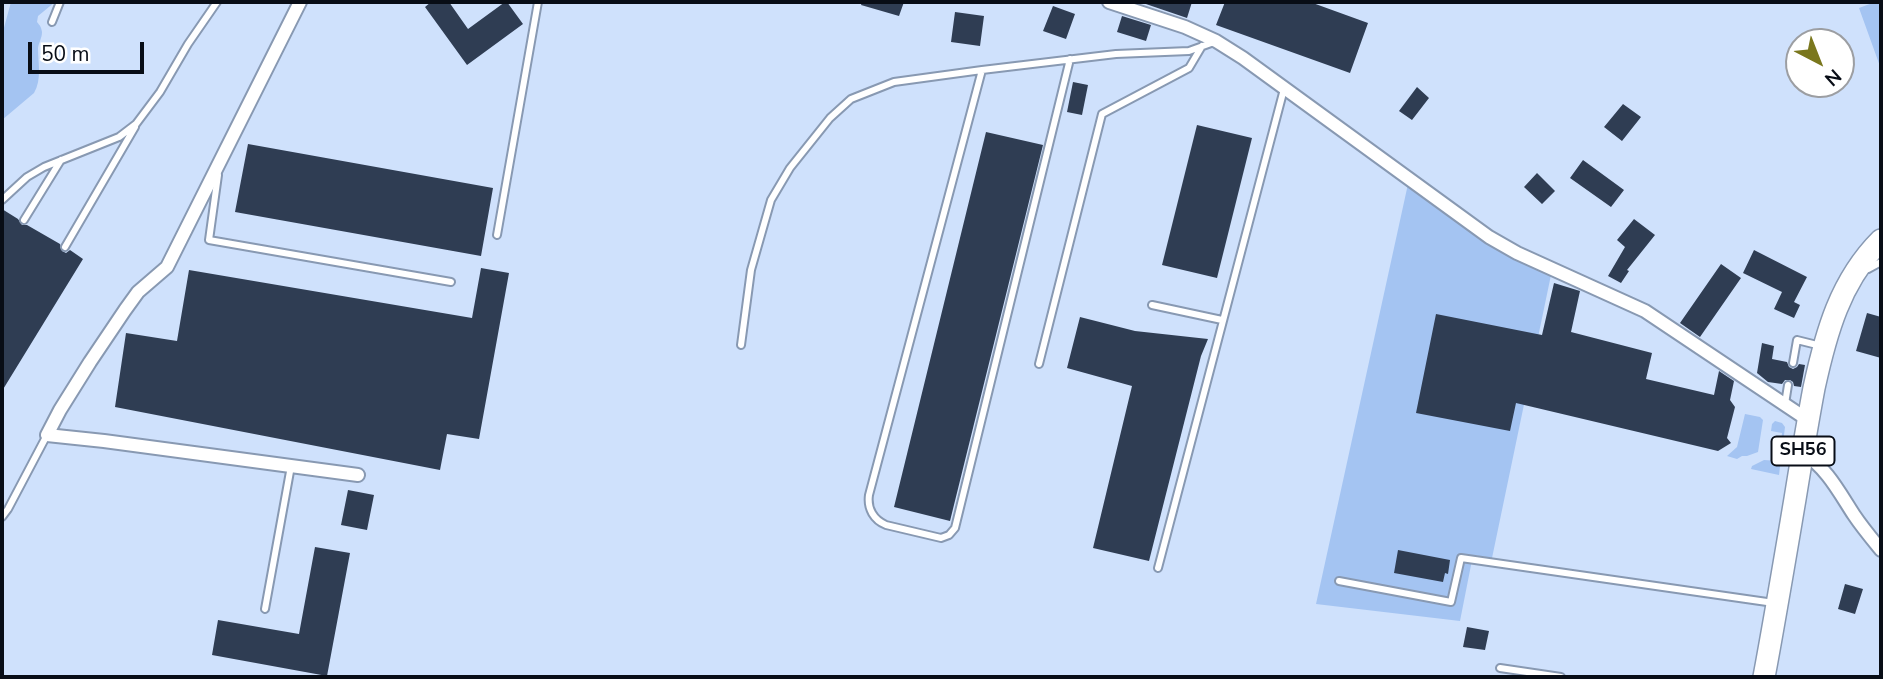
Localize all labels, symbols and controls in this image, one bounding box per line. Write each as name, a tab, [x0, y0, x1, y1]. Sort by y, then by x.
scale bar	[32, 28, 147, 72]
north arrow	[1785, 28, 1855, 98]
text: 50 m	[41, 40, 90, 68]
text: N	[1819, 63, 1847, 92]
road number: SH56	[1772, 436, 1834, 466]

